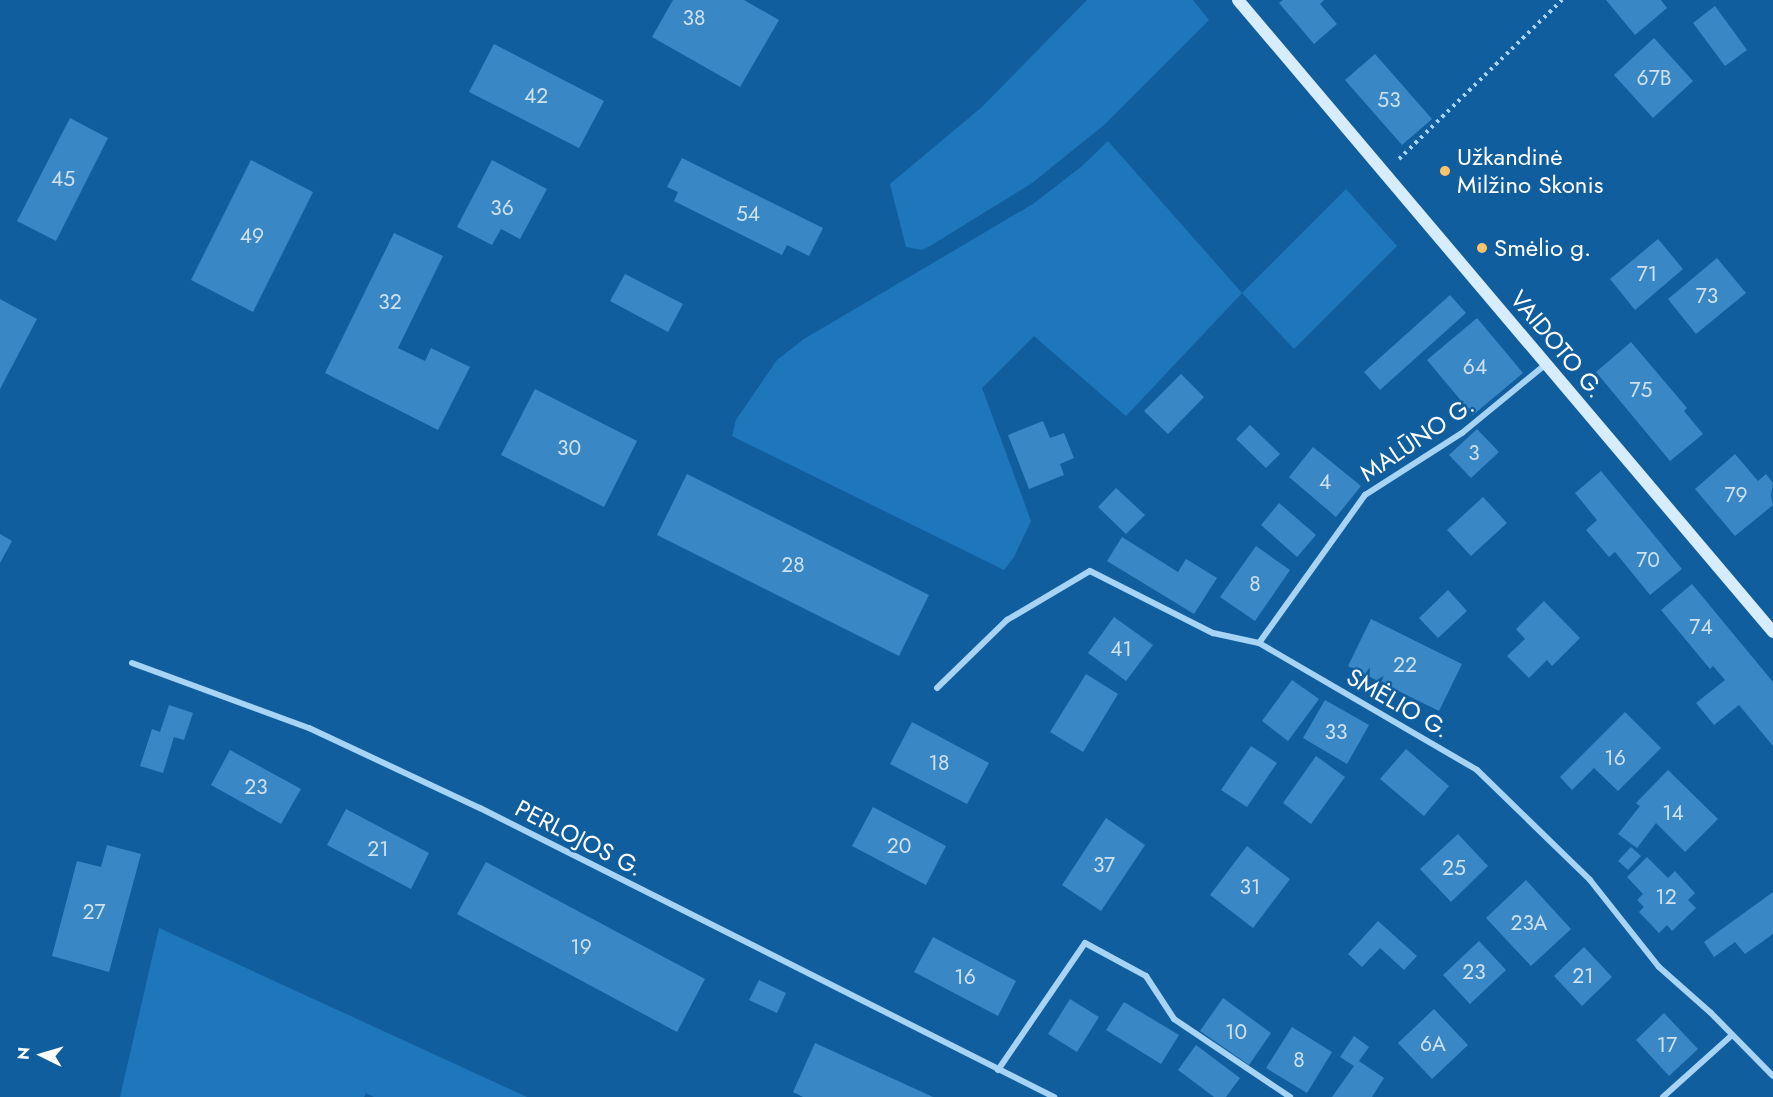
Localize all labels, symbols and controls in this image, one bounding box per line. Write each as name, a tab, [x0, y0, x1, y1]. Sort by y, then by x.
house number: 38	[683, 5, 705, 31]
house number: 67B	[1637, 65, 1671, 91]
house number: 42	[524, 83, 548, 109]
house number: 53	[1377, 87, 1401, 113]
place label: Užkandinė Milžino Skonis	[1457, 143, 1603, 199]
marker: Užkandinė Milžino Skonis	[1438, 164, 1452, 178]
house number: 45	[51, 166, 75, 192]
house number: 36	[490, 195, 514, 221]
house number: 54	[736, 201, 760, 227]
house number: 49	[240, 223, 264, 249]
place label: Smėlio g.	[1494, 234, 1591, 262]
marker: Smėlio g.	[1475, 241, 1489, 255]
house number: 71	[1637, 261, 1657, 287]
house number: 73	[1696, 283, 1718, 309]
street label: VAIDOTO G.	[1504, 285, 1610, 403]
house number: 32	[378, 289, 402, 315]
house number: 64	[1463, 354, 1487, 380]
house number: 75	[1630, 377, 1652, 403]
street label: MALŪNO G.	[1355, 390, 1479, 488]
house number: 30	[557, 435, 581, 461]
house number: 3	[1468, 440, 1480, 466]
house number: 4	[1319, 469, 1331, 495]
house number: 79	[1724, 482, 1748, 508]
house number: 70	[1636, 547, 1660, 573]
house number: 28	[781, 552, 805, 578]
house number: 8	[1249, 571, 1261, 597]
house number: 74	[1689, 614, 1713, 640]
house number: 41	[1110, 636, 1132, 662]
house number: 22	[1393, 652, 1417, 678]
street label: SMĖLIO G.	[1342, 662, 1454, 744]
house number: 33	[1325, 719, 1347, 745]
house number: 16	[1604, 745, 1626, 771]
house number: 18	[929, 750, 949, 776]
house number: 23	[244, 774, 268, 800]
street label: PERLOJOS G.	[511, 794, 647, 882]
house number: 14	[1662, 800, 1684, 826]
house number: 20	[887, 833, 911, 859]
house number: 21	[367, 836, 389, 862]
house number: 37	[1093, 852, 1115, 878]
house number: 25	[1442, 855, 1466, 881]
house number: 31	[1240, 874, 1260, 900]
house number: 12	[1655, 884, 1677, 910]
house number: 27	[83, 899, 105, 925]
house number: 23A	[1511, 910, 1547, 936]
house number: 19	[570, 934, 592, 960]
house number: 23	[1462, 959, 1486, 985]
house number: 21	[1572, 963, 1594, 989]
house number: 16	[954, 964, 976, 990]
house number: 10	[1225, 1019, 1247, 1045]
north arrow	[12, 1025, 72, 1085]
house number: 6A	[1420, 1031, 1446, 1057]
house number: 17	[1657, 1032, 1677, 1058]
text: N	[12, 1046, 36, 1061]
house number: 8	[1293, 1047, 1305, 1073]

